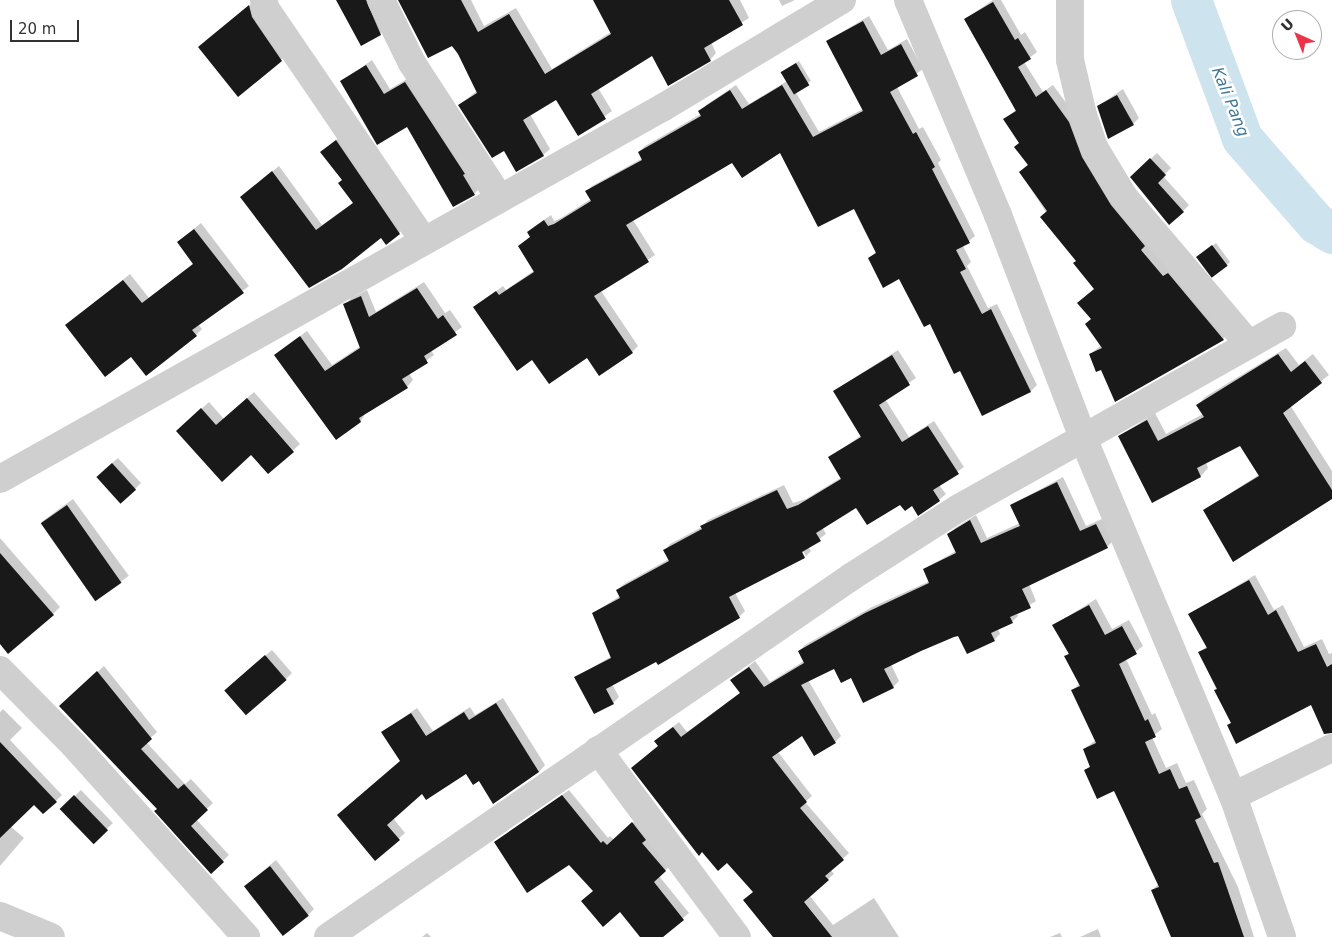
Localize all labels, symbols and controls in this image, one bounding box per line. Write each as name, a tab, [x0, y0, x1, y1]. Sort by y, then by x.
scale bar	[12, 10, 81, 42]
north arrow	[1272, 10, 1322, 60]
text: U	[1278, 15, 1297, 35]
text: 20 m	[18, 20, 56, 38]
water label: Kali Pang	[1207, 64, 1253, 140]

